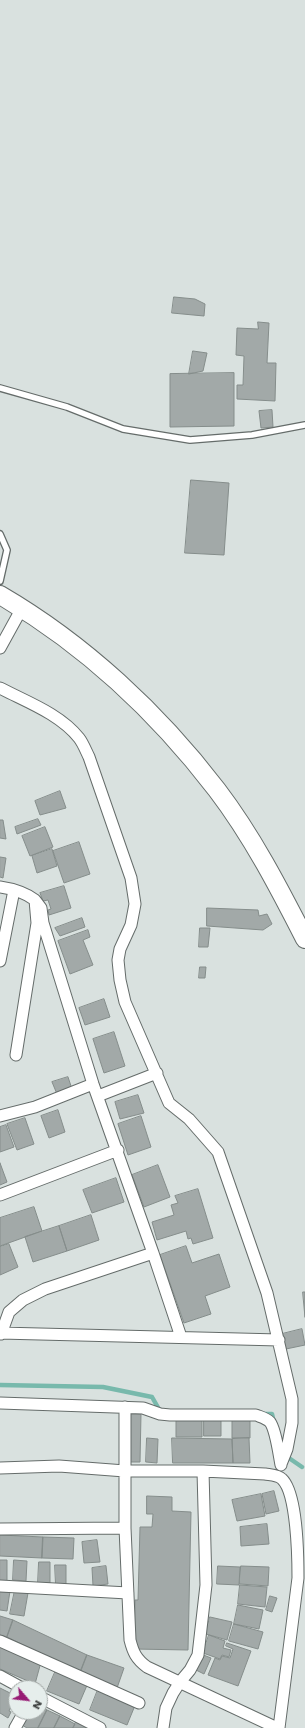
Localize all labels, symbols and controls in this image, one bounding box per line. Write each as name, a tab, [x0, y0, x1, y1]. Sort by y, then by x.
north arrow	[8, 1680, 48, 1720]
text: N	[29, 1698, 47, 1713]

